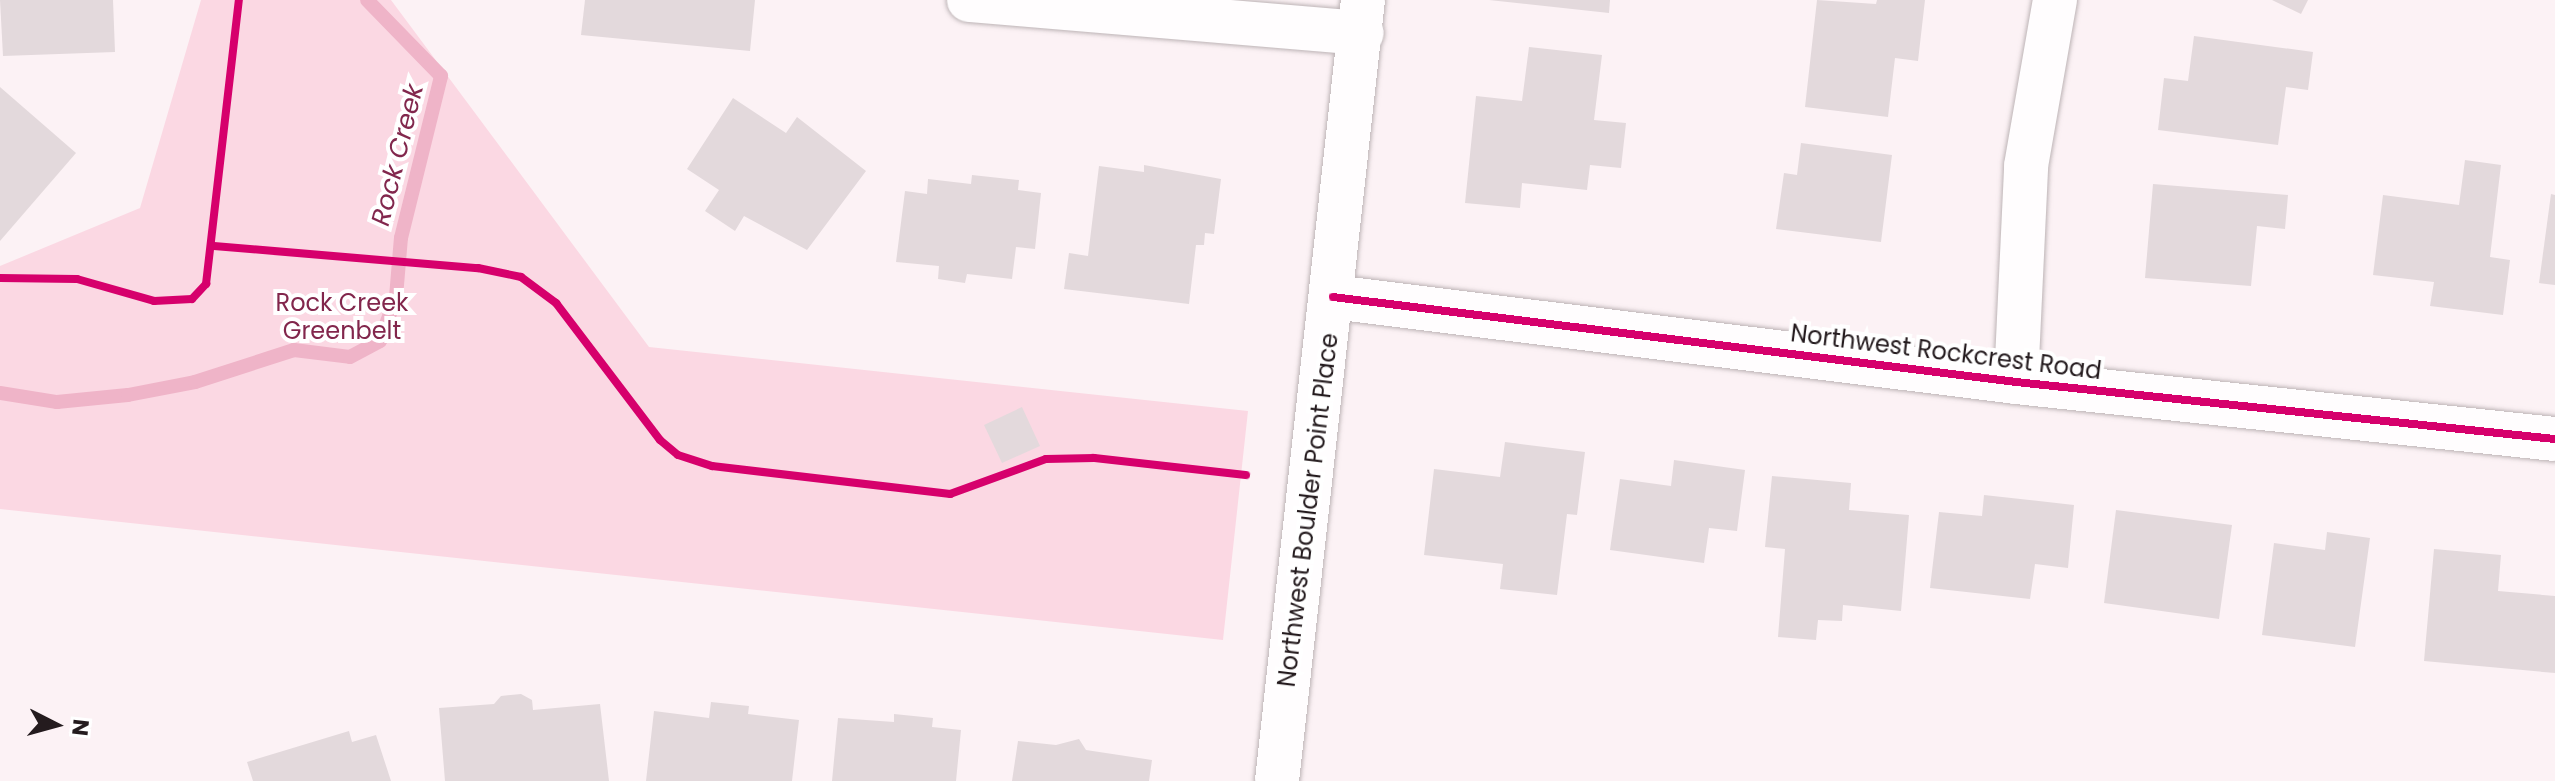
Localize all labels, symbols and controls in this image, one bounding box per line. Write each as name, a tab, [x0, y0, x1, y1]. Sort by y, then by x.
water label: Rock Creek	[365, 81, 431, 229]
park label: Rock Creek Greenbelt	[276, 289, 408, 345]
street label: Northwest Rockcrest Road	[1789, 319, 2103, 385]
street label: Northwest Boulder Point Place	[1272, 331, 1344, 689]
north arrow	[16, 685, 96, 765]
text: N	[64, 718, 97, 737]

